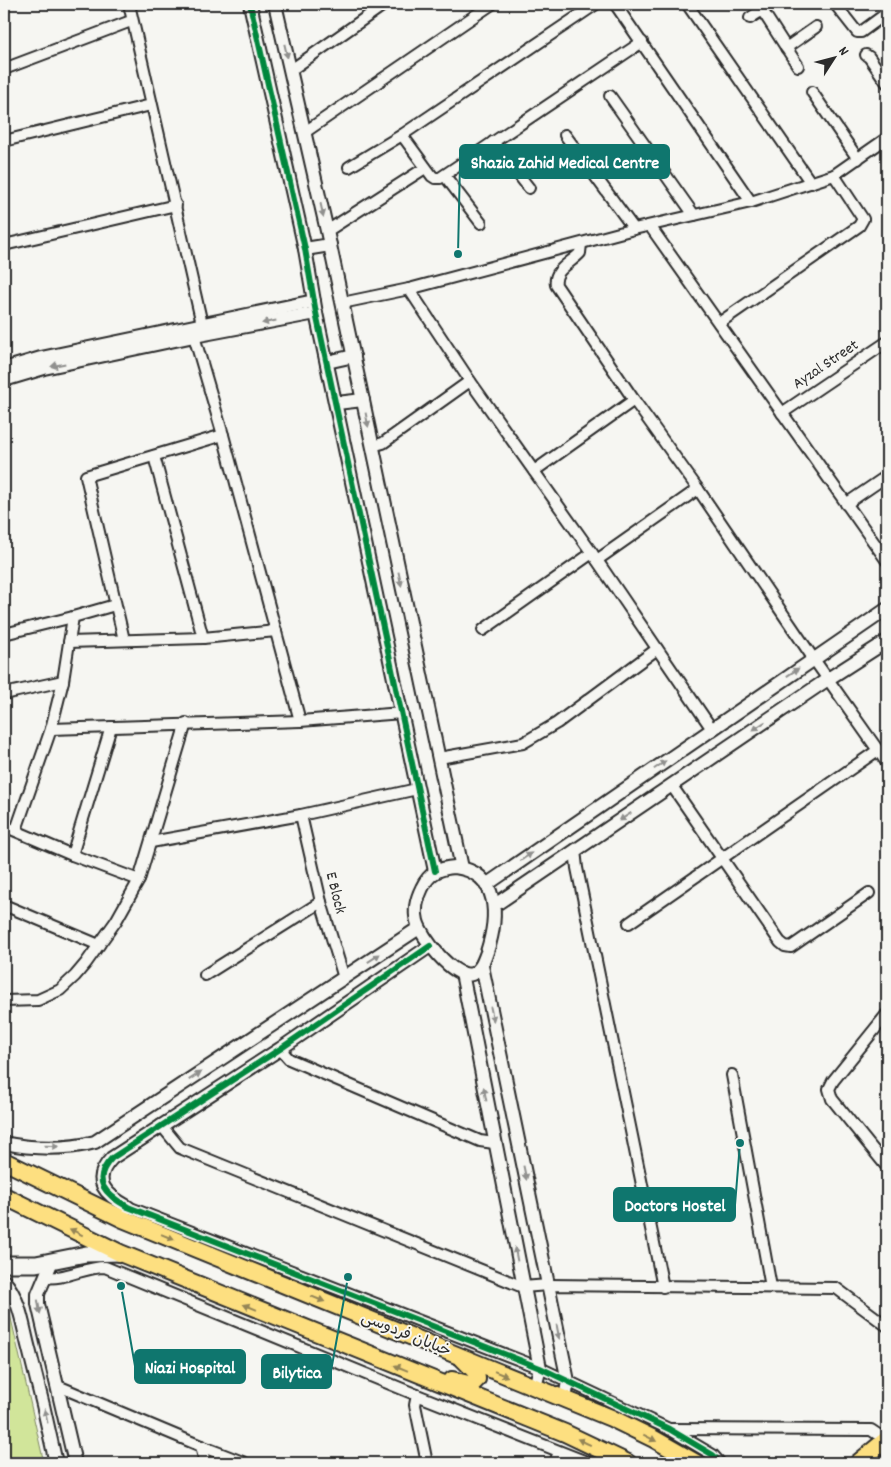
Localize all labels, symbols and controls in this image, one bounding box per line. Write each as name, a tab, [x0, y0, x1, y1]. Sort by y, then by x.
north arrow	[808, 32, 858, 82]
text: N	[833, 43, 853, 60]
one-way arrow	[282, 44, 290, 59]
callout: Shazia Zahid Medical Centre	[460, 145, 669, 178]
text: Shazia Zahid Medical Centre	[471, 152, 659, 177]
one-way arrow	[318, 202, 326, 217]
one-way arrow	[260, 318, 276, 326]
street label: Ayzal Street	[788, 334, 864, 396]
one-way arrow	[50, 361, 65, 369]
one-way arrow	[363, 412, 371, 428]
one-way arrow	[396, 571, 404, 587]
one-way arrow	[787, 667, 800, 677]
one-way arrow	[752, 721, 766, 731]
one-way arrow	[653, 760, 667, 770]
one-way arrow	[618, 812, 631, 822]
one-way arrow	[520, 852, 533, 862]
street label: E Block	[319, 870, 351, 916]
one-way arrow	[367, 953, 381, 963]
one-way arrow	[488, 1006, 496, 1022]
one-way arrow	[188, 1072, 201, 1081]
one-way arrow	[481, 1087, 489, 1102]
one-way arrow	[45, 1143, 61, 1151]
one-way arrow	[521, 1165, 529, 1180]
callout: Doctors Hostel	[614, 1188, 735, 1221]
text: Doctors Hostel	[624, 1195, 726, 1220]
one-way arrow	[69, 1228, 84, 1236]
one-way arrow	[161, 1234, 175, 1242]
one-way arrow	[512, 1246, 520, 1262]
one-way arrow	[311, 1295, 326, 1303]
one-way arrow	[36, 1299, 44, 1315]
one-way arrow	[243, 1302, 258, 1310]
street label: خیابان فردوسی	[358, 1307, 454, 1363]
one-way arrow	[554, 1324, 562, 1340]
callout: Niazi Hospital	[135, 1350, 245, 1383]
callout: Bilytica	[262, 1355, 331, 1388]
text: Niazi Hospital	[145, 1357, 236, 1382]
text: Bilytica	[272, 1362, 322, 1387]
one-way arrow	[393, 1364, 408, 1372]
one-way arrow	[494, 1370, 508, 1378]
one-way arrow	[41, 1407, 49, 1423]
one-way arrow	[643, 1434, 658, 1442]
one-way arrow	[577, 1438, 591, 1446]

